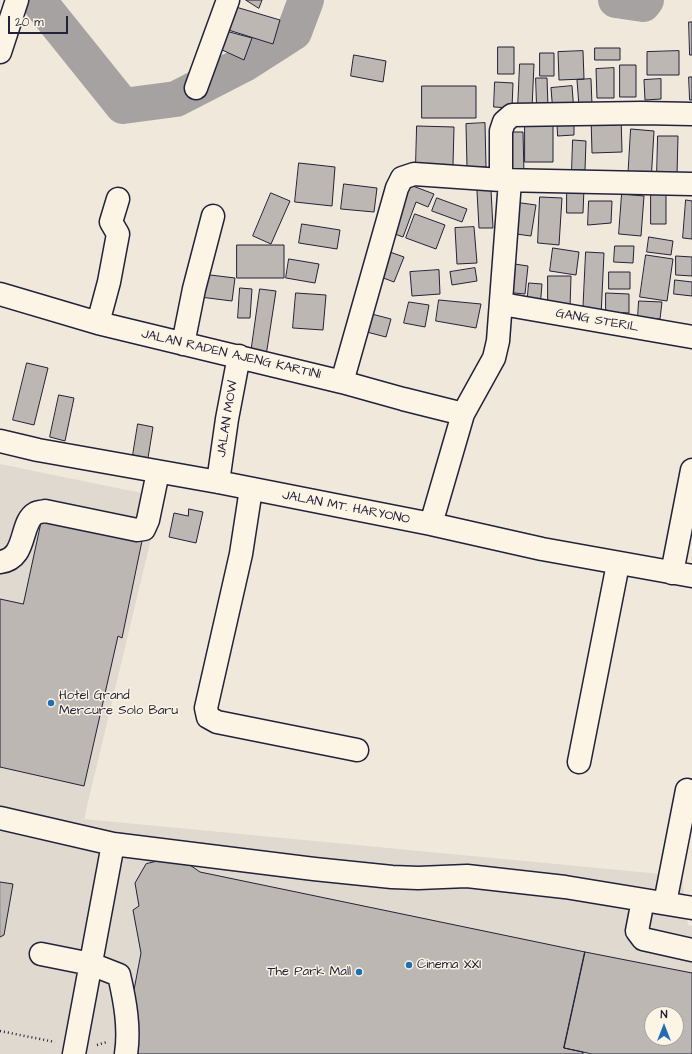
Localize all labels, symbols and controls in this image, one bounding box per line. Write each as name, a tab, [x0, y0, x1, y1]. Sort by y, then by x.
scale bar	[10, 8, 70, 34]
text: 20 m	[15, 14, 44, 31]
street label: GANG STERIL	[554, 306, 640, 336]
street label: JALAN RADEN AJENG KARTINI	[140, 327, 322, 383]
street label: JALAN MOW	[214, 379, 242, 459]
street label: JALAN MT. HARYONO	[281, 488, 411, 528]
place label: Hotel Grand Mercure Solo Baru	[59, 688, 178, 719]
marker: Hotel Grand Mercure Solo Baru	[46, 698, 56, 708]
place label: Cinema XXI	[417, 957, 481, 973]
marker: Cinema XXI	[404, 960, 414, 970]
place label: The Park Mall	[268, 964, 351, 980]
marker: The Park Mall	[354, 967, 364, 977]
north arrow	[644, 1006, 684, 1046]
text: N	[661, 1007, 667, 1022]

